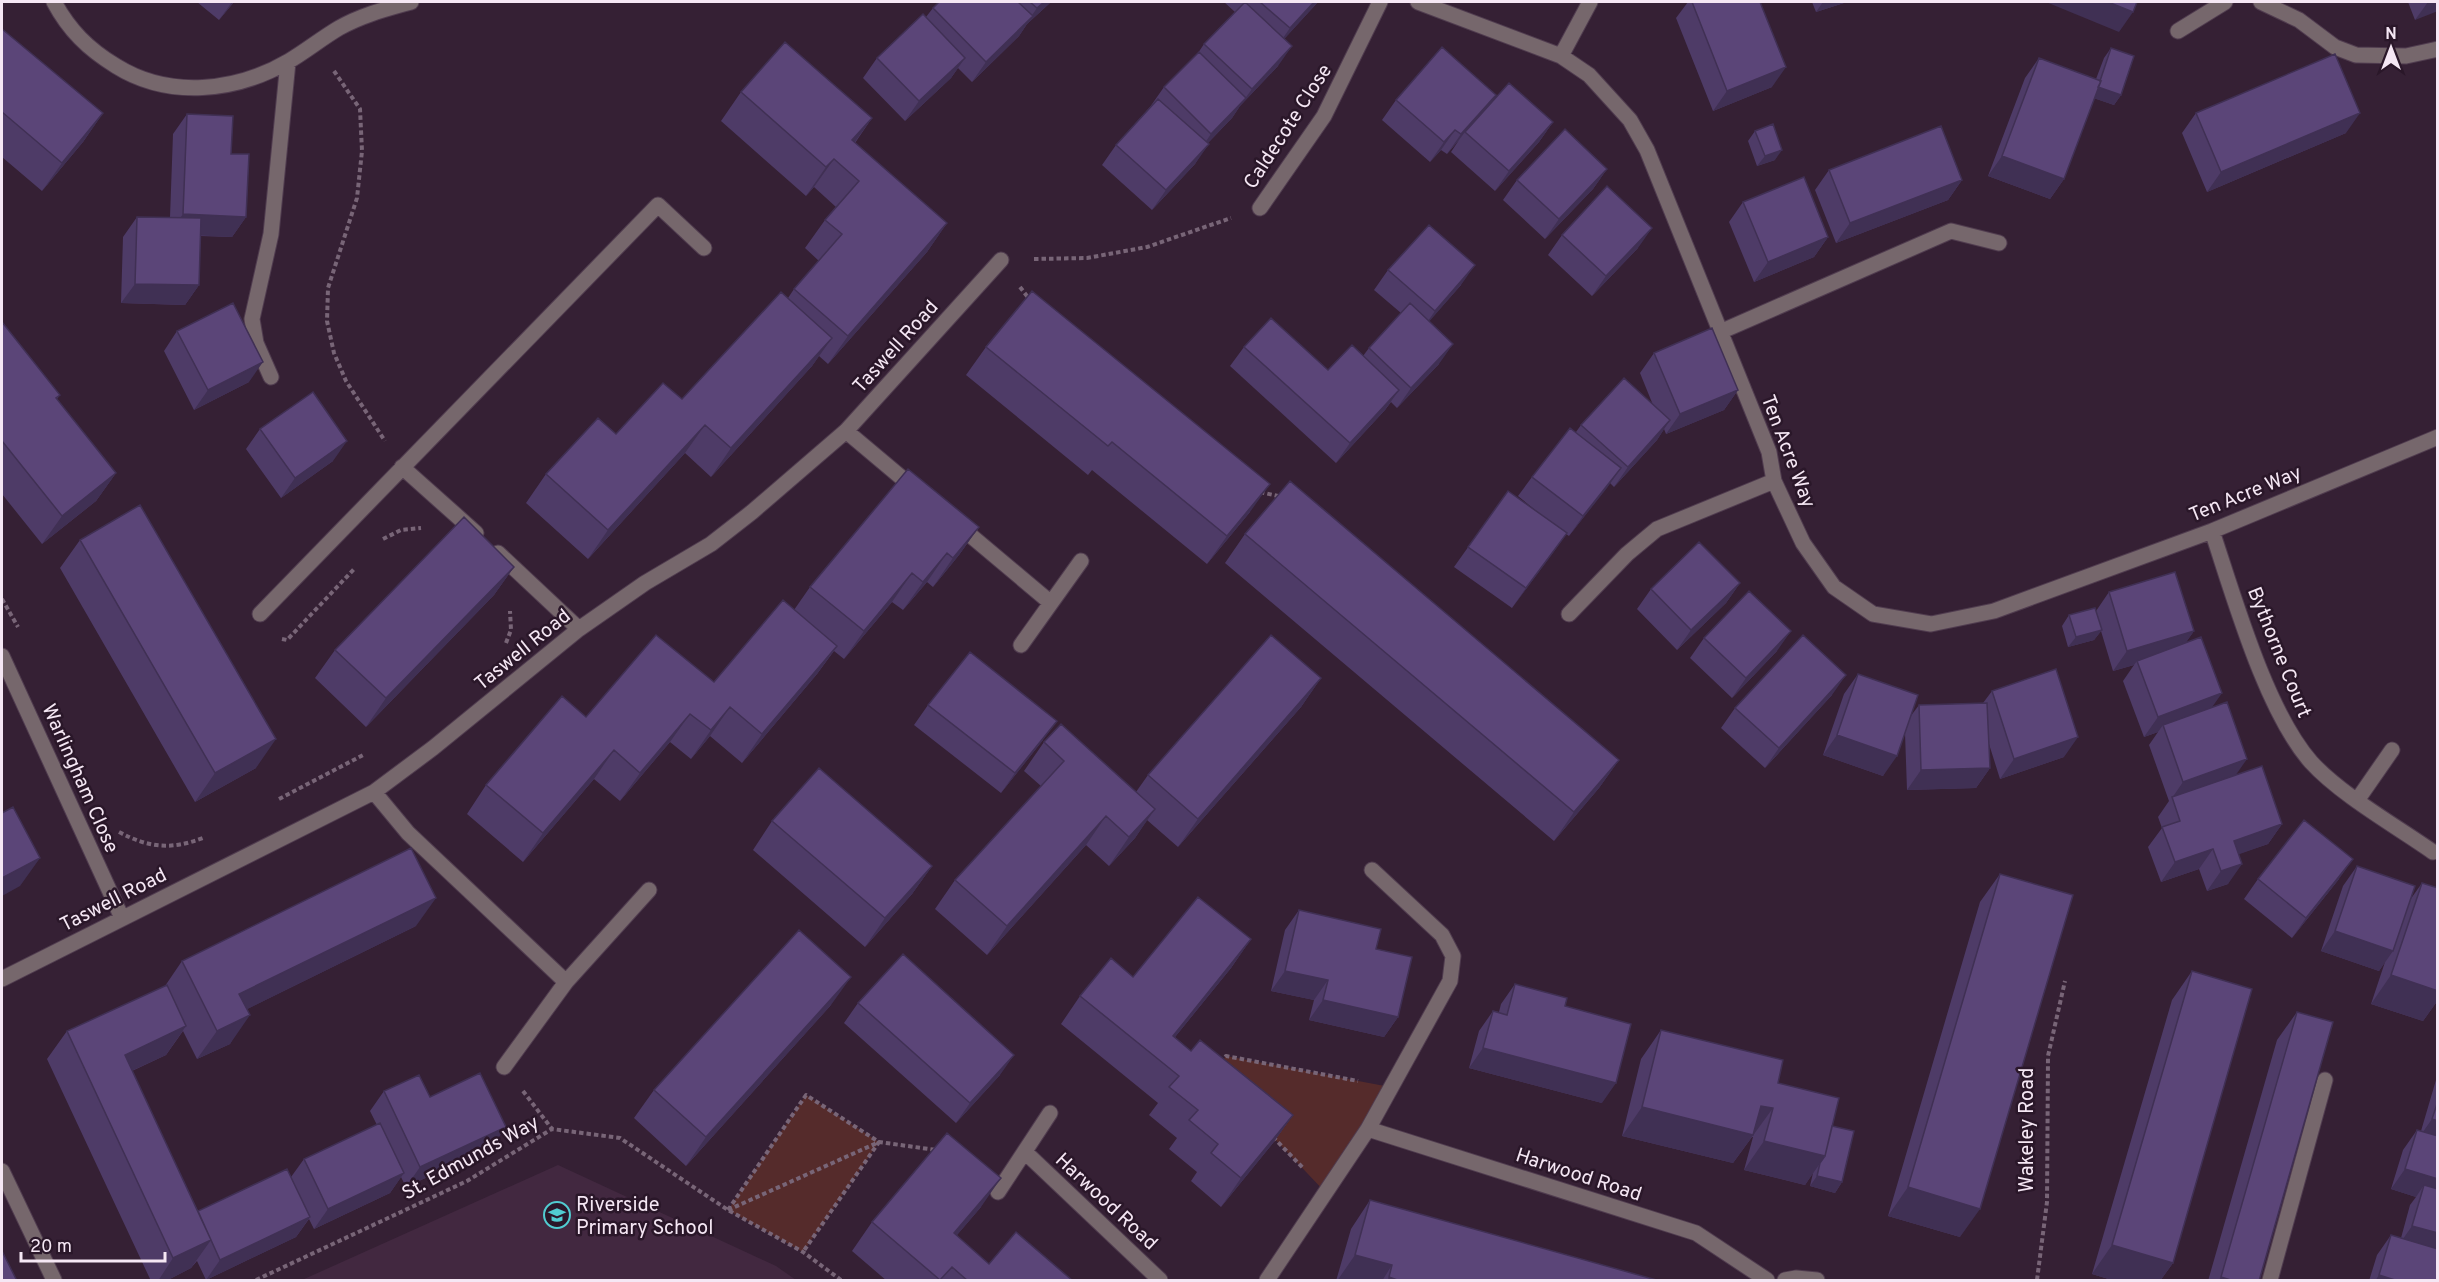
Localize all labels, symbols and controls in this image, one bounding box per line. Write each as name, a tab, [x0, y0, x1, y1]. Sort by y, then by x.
north arrow	[2361, 18, 2421, 78]
text: N	[2385, 25, 2397, 45]
street label: Caldecote Close	[1239, 60, 1339, 195]
street label: Taswell Road	[848, 295, 945, 399]
street label: Ten Acre Way	[1754, 391, 1821, 512]
street label: Ten Acre Way	[2186, 460, 2306, 529]
street label: Bythorne Court	[2240, 583, 2316, 722]
street label: Taswell Road	[470, 604, 577, 697]
street label: Warlingham Close	[35, 700, 124, 858]
street label: Taswell Road	[56, 863, 172, 939]
street label: Wakeley Road	[2015, 1068, 2041, 1192]
street label: St. Edmunds Way	[398, 1110, 544, 1207]
street label: Harwood Road	[1512, 1143, 1645, 1209]
street label: Harwood Road	[1049, 1148, 1163, 1257]
place label: Riverside Primary School	[576, 1193, 713, 1242]
school or university icon: Riverside Primary School	[542, 1200, 572, 1230]
scale bar	[21, 1225, 165, 1263]
text: 20 m	[30, 1236, 72, 1259]

